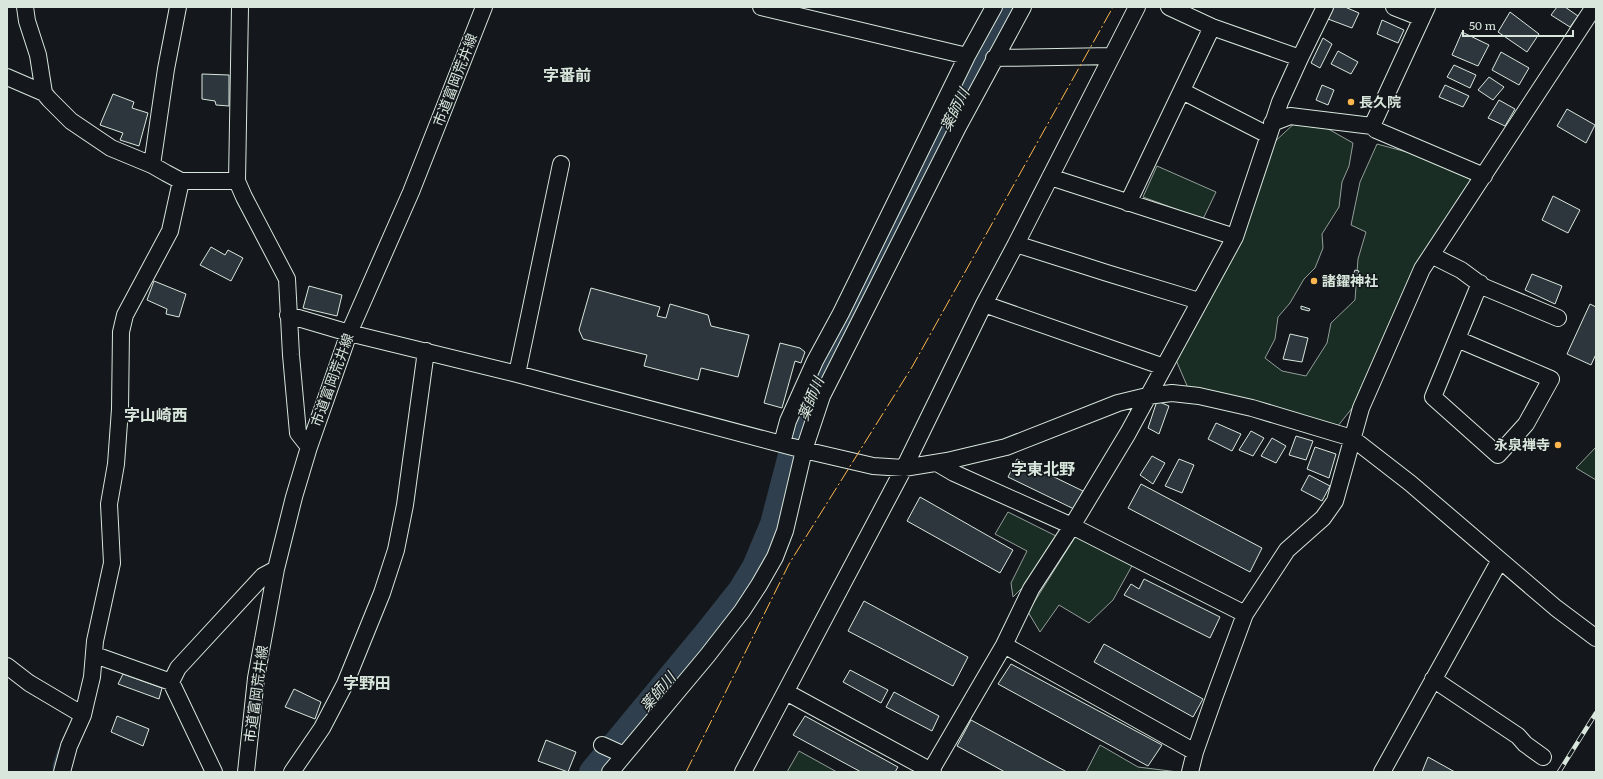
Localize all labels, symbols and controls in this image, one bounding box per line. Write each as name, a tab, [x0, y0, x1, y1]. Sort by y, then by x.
scale bar	[1463, 12, 1573, 38]
text: 50 m	[1469, 16, 1496, 34]
street label: 市道富岡荒井線	[427, 30, 481, 129]
district label: 字番前	[543, 62, 591, 86]
water label: 薬師川	[933, 82, 975, 135]
place label: 長久院	[1359, 91, 1401, 111]
marker: 長久院	[1346, 97, 1356, 107]
place label: 諸鑃神社	[1322, 270, 1378, 290]
marker: 諸鑃神社	[1309, 276, 1319, 286]
street label: 市道富岡荒井線	[305, 330, 357, 429]
water label: 薬師川	[791, 371, 829, 424]
district label: 字山崎西	[124, 402, 188, 426]
place label: 永泉禅寺	[1494, 434, 1550, 454]
marker: 永泉禅寺	[1553, 440, 1563, 450]
district label: 字東北野	[1011, 456, 1075, 480]
street label: 市道富岡荒井線	[238, 644, 272, 744]
water label: 薬師川	[634, 665, 681, 716]
district label: 字野田	[343, 670, 391, 694]

